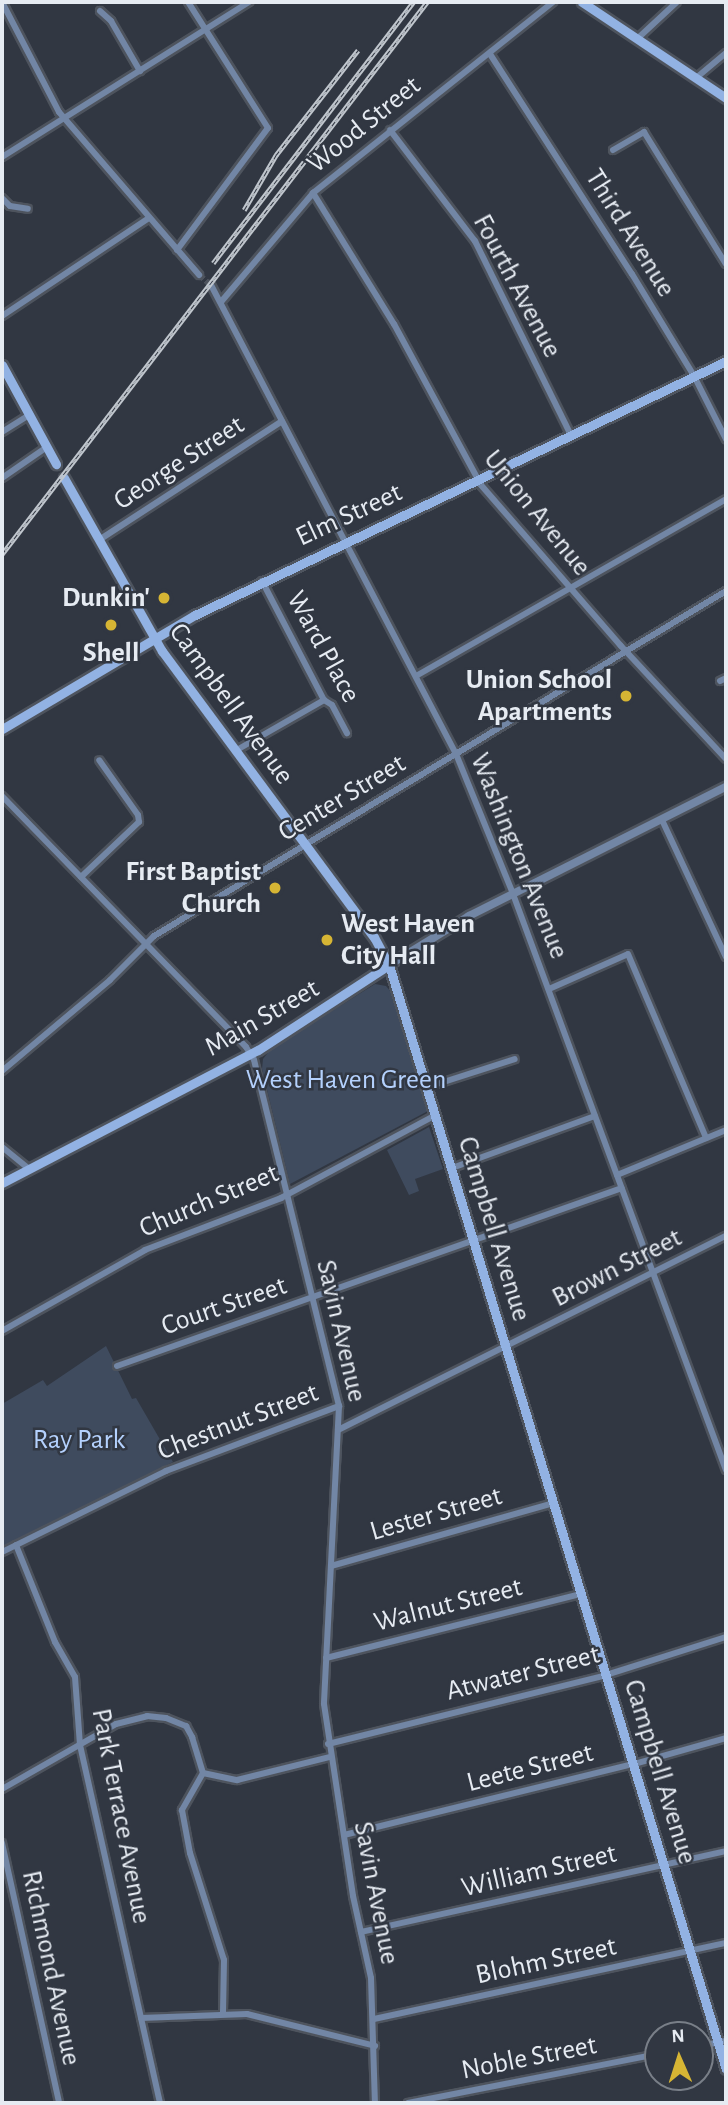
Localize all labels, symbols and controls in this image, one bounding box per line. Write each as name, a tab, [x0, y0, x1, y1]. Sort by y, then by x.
street label: Wood Street	[300, 69, 428, 181]
street label: Third Avenue	[577, 163, 683, 303]
street label: Fourth Avenue	[465, 209, 569, 363]
street label: George Street	[107, 408, 251, 518]
street label: Union Avenue	[476, 443, 598, 583]
street label: Elm Street	[291, 476, 407, 554]
place label: Dunkin'	[62, 581, 150, 615]
street label: Ward Place	[279, 585, 367, 709]
marker: Dunkin'	[156, 590, 172, 606]
marker: Shell	[103, 617, 119, 633]
street label: Campbell Avenue	[161, 617, 301, 791]
place label: Shell	[83, 636, 139, 670]
place label: Union School Apartments	[466, 663, 612, 729]
marker: Union School Apartments	[618, 688, 634, 704]
street label: Center Street	[272, 747, 412, 849]
street label: Washington Avenue	[462, 748, 576, 964]
place label: First Baptist Church	[126, 855, 261, 921]
marker: First Baptist Church	[267, 880, 283, 896]
place label: West Haven City Hall	[341, 907, 475, 973]
marker: West Haven City Hall	[319, 932, 335, 948]
street label: Main Street	[199, 972, 325, 1064]
park label: West Haven Green	[246, 1063, 446, 1097]
street label: Campbell Avenue	[450, 1133, 538, 1325]
street label: Church Street	[134, 1157, 284, 1245]
street label: Brown Street	[547, 1221, 687, 1315]
street label: Savin Avenue	[308, 1257, 374, 1405]
street label: Court Street	[157, 1269, 291, 1343]
street label: Chestnut Street	[153, 1376, 323, 1468]
park label: Ray Park	[33, 1423, 125, 1457]
street label: Lester Street	[366, 1479, 506, 1549]
street label: Walnut Street	[370, 1570, 526, 1640]
street label: Atwater Street	[443, 1638, 603, 1708]
street label: Campbell Avenue	[616, 1676, 704, 1868]
street label: Park Terrace Avenue	[84, 1706, 158, 1926]
street label: Leete Street	[463, 1736, 597, 1800]
street label: Savin Avenue	[346, 1819, 406, 1967]
street label: William Street	[458, 1837, 620, 1905]
street label: Richmond Avenue	[14, 1867, 88, 2069]
street label: Blohm Street	[473, 1930, 619, 1992]
north arrow	[644, 2021, 714, 2091]
text: N	[671, 2027, 685, 2046]
street label: Noble Street	[459, 2028, 599, 2088]

